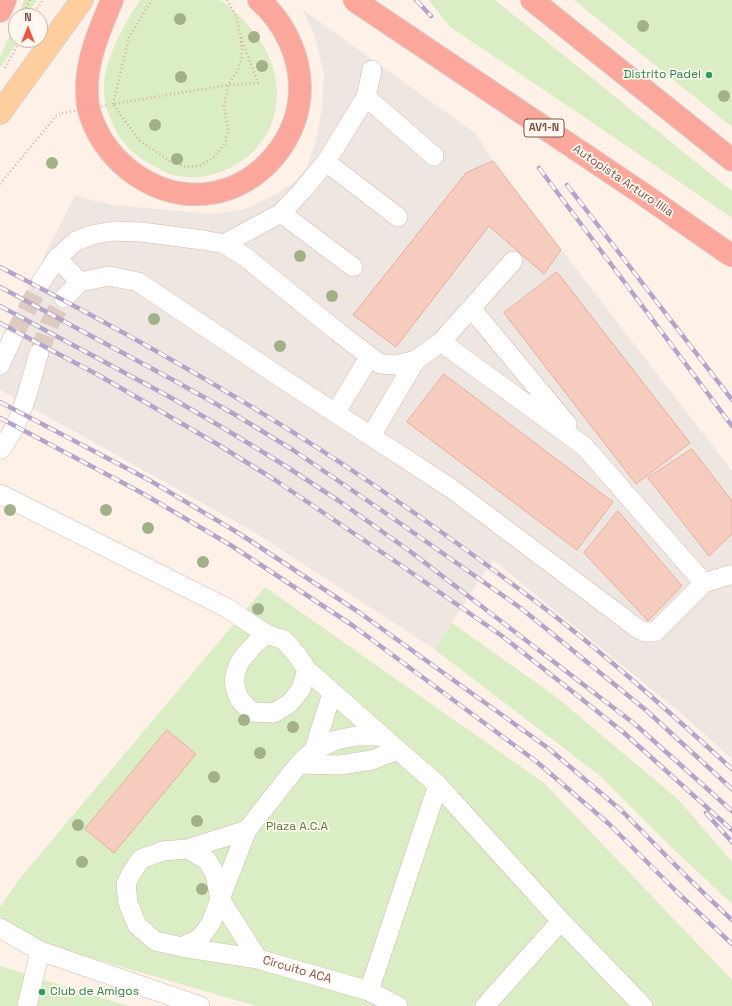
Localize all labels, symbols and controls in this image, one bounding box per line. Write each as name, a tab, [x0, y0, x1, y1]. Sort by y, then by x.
north arrow	[8, 8, 48, 48]
text: N	[24, 10, 32, 24]
place label: Distrito Padel	[624, 68, 701, 82]
marker: Distrito Padel	[704, 70, 714, 80]
road number: AV1-N	[524, 119, 564, 137]
street label: Autopista Arturo Illia	[570, 142, 676, 220]
park label: Plaza A.C.A	[266, 820, 328, 834]
street label: Circuito ACA	[261, 953, 333, 987]
place label: Club de Amigos	[50, 985, 139, 999]
marker: Club de Amigos	[37, 987, 47, 997]

